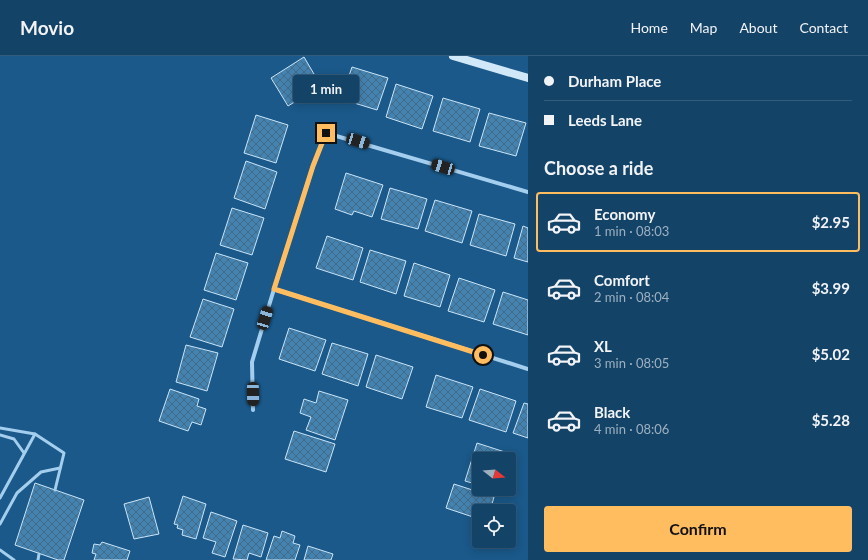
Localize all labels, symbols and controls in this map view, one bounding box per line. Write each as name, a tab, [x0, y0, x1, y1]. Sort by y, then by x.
text: Movio	[20, 16, 74, 39]
text: Home	[630, 19, 668, 36]
text: Map	[690, 19, 717, 36]
text: About	[739, 19, 777, 36]
text: Contact	[799, 19, 848, 36]
text: Durham Place	[568, 72, 661, 90]
callout: 1 min	[293, 75, 359, 103]
text: 1 min	[310, 81, 342, 97]
text: Leeds Lane	[568, 111, 642, 129]
route end	[317, 124, 335, 142]
car	[345, 132, 371, 150]
text: Choose a ride	[544, 157, 653, 179]
car	[430, 158, 456, 176]
icon: car	[546, 204, 582, 240]
text: Economy	[594, 205, 655, 223]
text: $2.95	[812, 213, 850, 231]
text: 1 min · 08:03	[594, 223, 669, 239]
icon: car	[546, 270, 582, 306]
text: Comfort	[594, 271, 650, 289]
text: $3.99	[812, 279, 850, 297]
text: 2 min · 08:04	[594, 289, 669, 305]
car	[256, 305, 274, 331]
icon: car	[546, 336, 582, 372]
text: XL	[594, 337, 612, 355]
text: $5.02	[812, 345, 850, 363]
route start	[474, 346, 492, 364]
text: 3 min · 08:05	[594, 355, 669, 371]
car	[247, 382, 259, 406]
icon: car	[546, 402, 582, 438]
text: Black	[594, 403, 630, 421]
text: $5.28	[812, 411, 850, 429]
text: 4 min · 08:06	[594, 421, 669, 437]
north arrow	[472, 452, 516, 496]
map controls	[472, 452, 516, 548]
button: locate	[472, 504, 516, 548]
button: Confirm	[544, 506, 852, 552]

